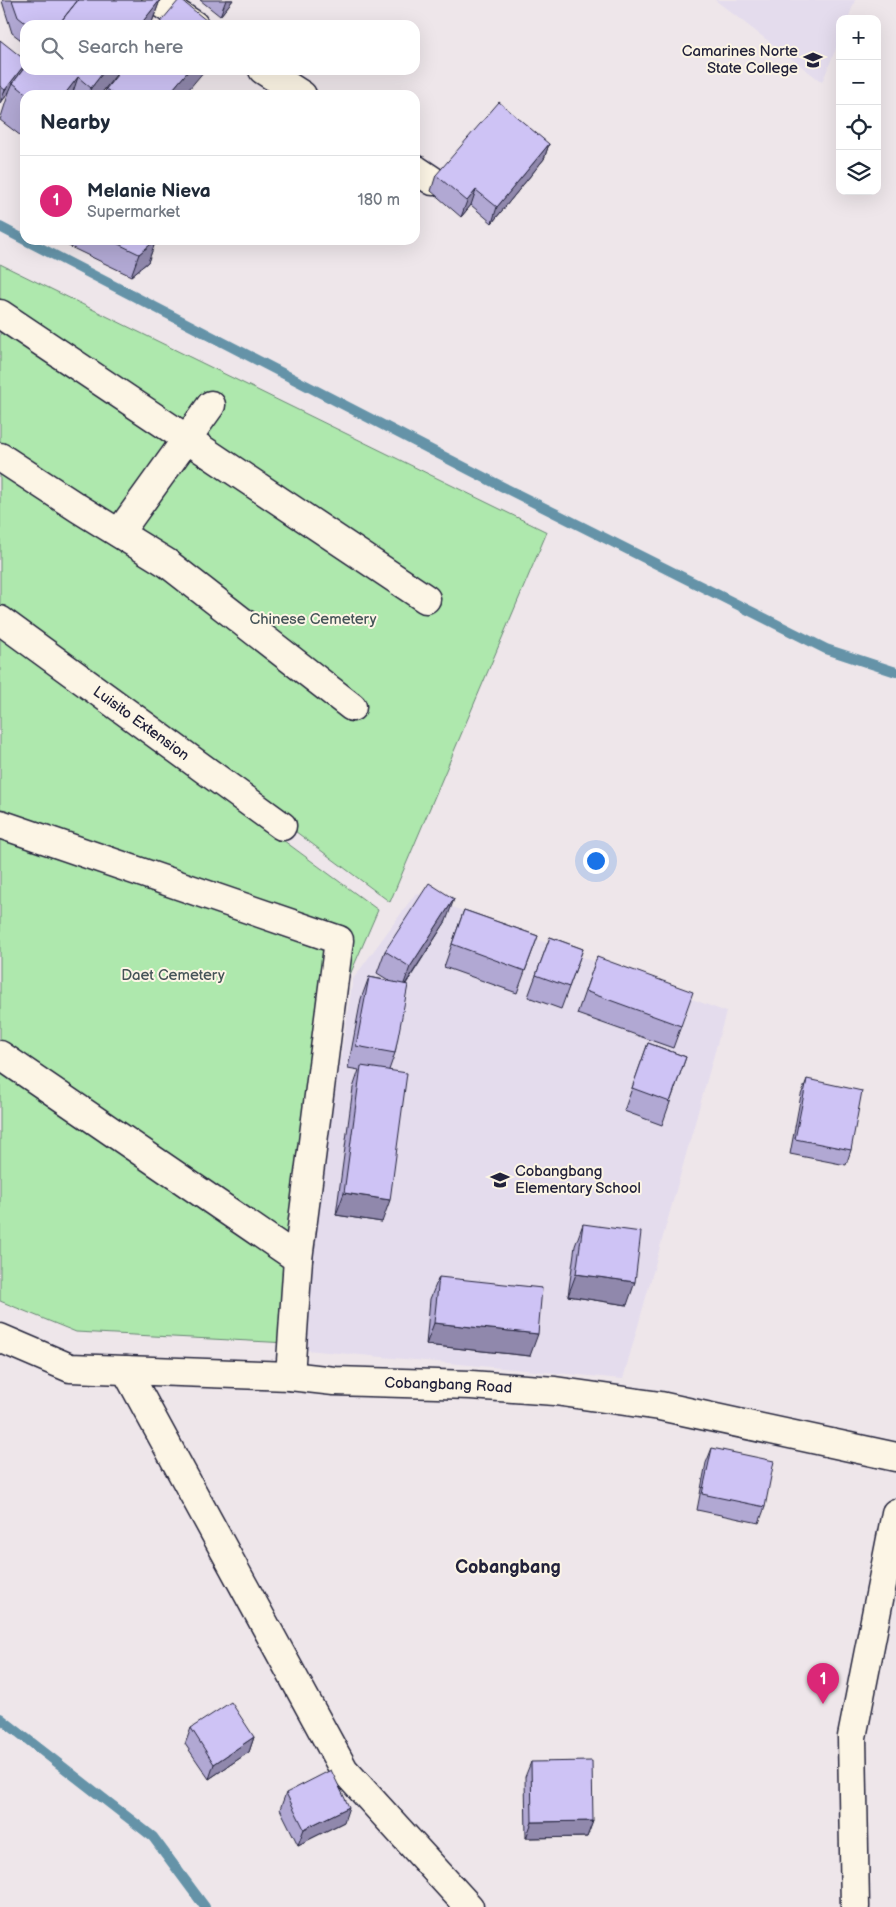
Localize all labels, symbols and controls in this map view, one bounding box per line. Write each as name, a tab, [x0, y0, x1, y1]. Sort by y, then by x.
map controls	[836, 15, 881, 195]
button: +	[836, 15, 881, 60]
search box	[20, 20, 420, 75]
icon: search	[38, 34, 66, 62]
text: Search here	[78, 36, 183, 59]
place label: Camarines Norte State College	[682, 42, 798, 78]
school or university icon: Camarines Norte State College	[802, 49, 824, 71]
button: −	[836, 60, 881, 105]
button: locate	[836, 105, 881, 150]
text: Nearby	[40, 110, 110, 135]
button: layers	[836, 150, 881, 195]
text: Melanie Nieva	[87, 180, 211, 203]
text: 1	[53, 191, 59, 210]
text: 180 m	[358, 191, 400, 210]
text: Supermarket	[87, 203, 180, 222]
park label: Chinese Cemetery	[249, 610, 377, 629]
street label: Luisito Extension	[89, 682, 193, 765]
your location	[583, 848, 609, 874]
park label: Daet Cemetery	[121, 966, 225, 985]
place label: Cobangbang Elementary School	[515, 1162, 641, 1198]
school or university icon: Cobangbang Elementary School	[489, 1169, 511, 1191]
street label: Cobangbang Road	[384, 1373, 513, 1398]
district label: Cobangbang	[455, 1557, 561, 1578]
pin: 1	[807, 1663, 839, 1704]

